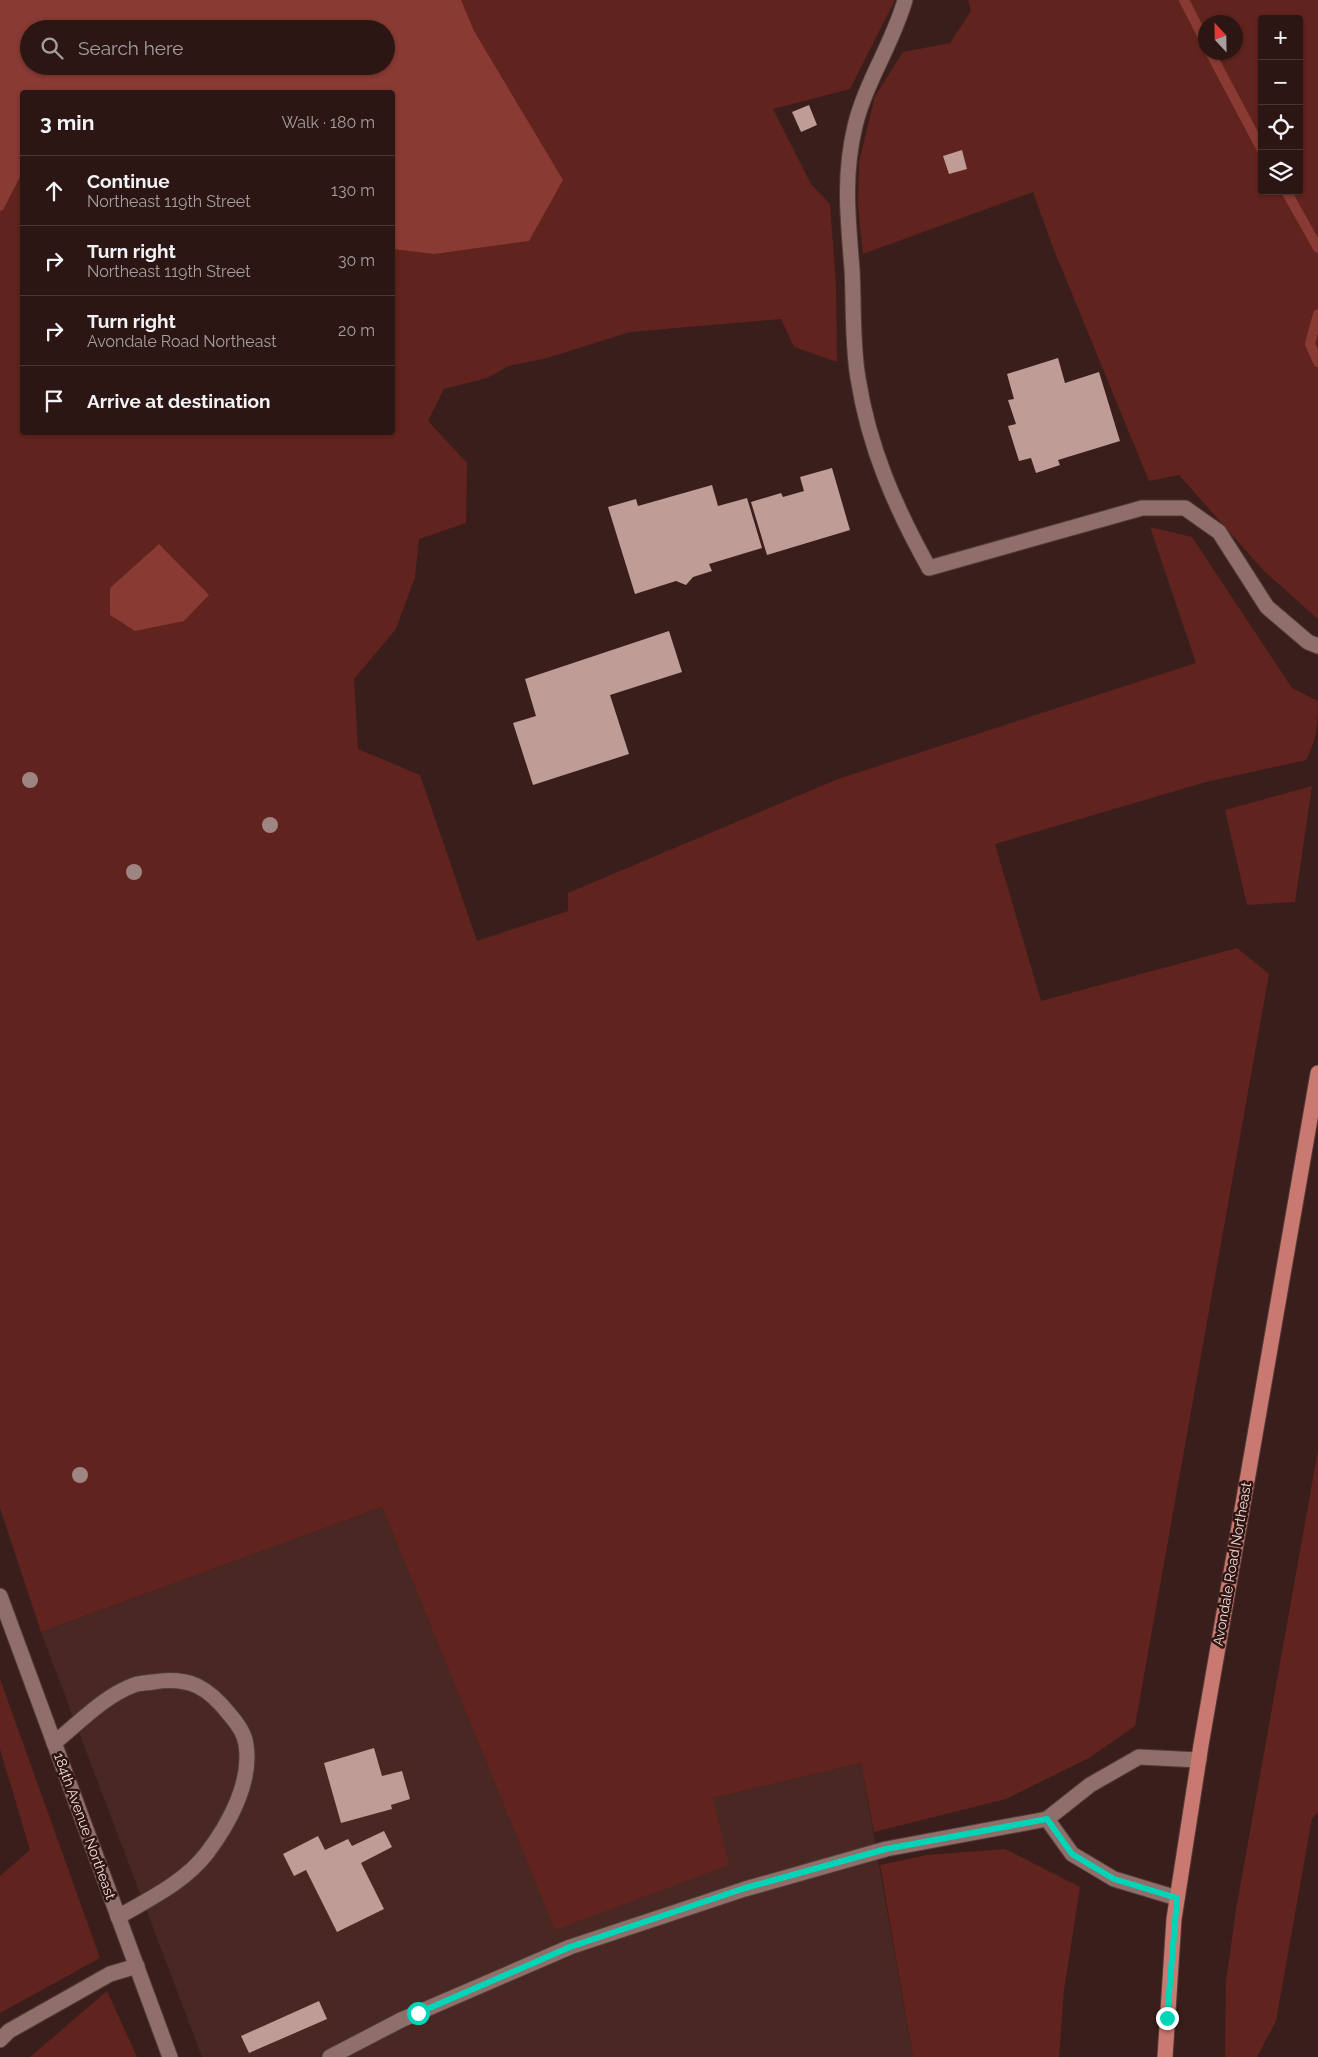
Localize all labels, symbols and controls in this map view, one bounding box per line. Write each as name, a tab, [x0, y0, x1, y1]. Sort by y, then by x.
north arrow	[1198, 15, 1243, 60]
map controls	[1258, 15, 1303, 195]
button: +	[1258, 15, 1303, 60]
search box	[20, 20, 395, 75]
icon: search	[38, 34, 66, 62]
text: Search here	[78, 37, 184, 59]
button: −	[1258, 60, 1303, 105]
button: locate	[1258, 105, 1303, 150]
text: 3 min	[40, 110, 94, 135]
text: Walk · 180 m	[281, 113, 375, 132]
button: layers	[1258, 150, 1303, 195]
text: Continue	[87, 170, 170, 192]
icon: ahead	[40, 177, 68, 205]
text: 130 m	[331, 181, 375, 200]
text: Northeast 119th Street	[87, 192, 251, 211]
text: Turn right	[87, 240, 176, 262]
icon: right	[40, 247, 68, 275]
text: 30 m	[338, 251, 375, 270]
text: Northeast 119th Street	[87, 262, 251, 281]
text: Turn right	[87, 310, 176, 332]
icon: right	[40, 317, 68, 345]
text: 20 m	[338, 321, 375, 340]
text: Avondale Road Northeast	[87, 332, 277, 351]
icon: arrive	[40, 387, 68, 415]
text: Arrive at destination	[87, 390, 271, 412]
street label: Avondale Road Northeast	[1210, 1481, 1254, 1647]
street label: 184th Avenue Northeast	[51, 1751, 119, 1902]
route start	[407, 2002, 430, 2025]
route end	[1156, 2007, 1179, 2030]

